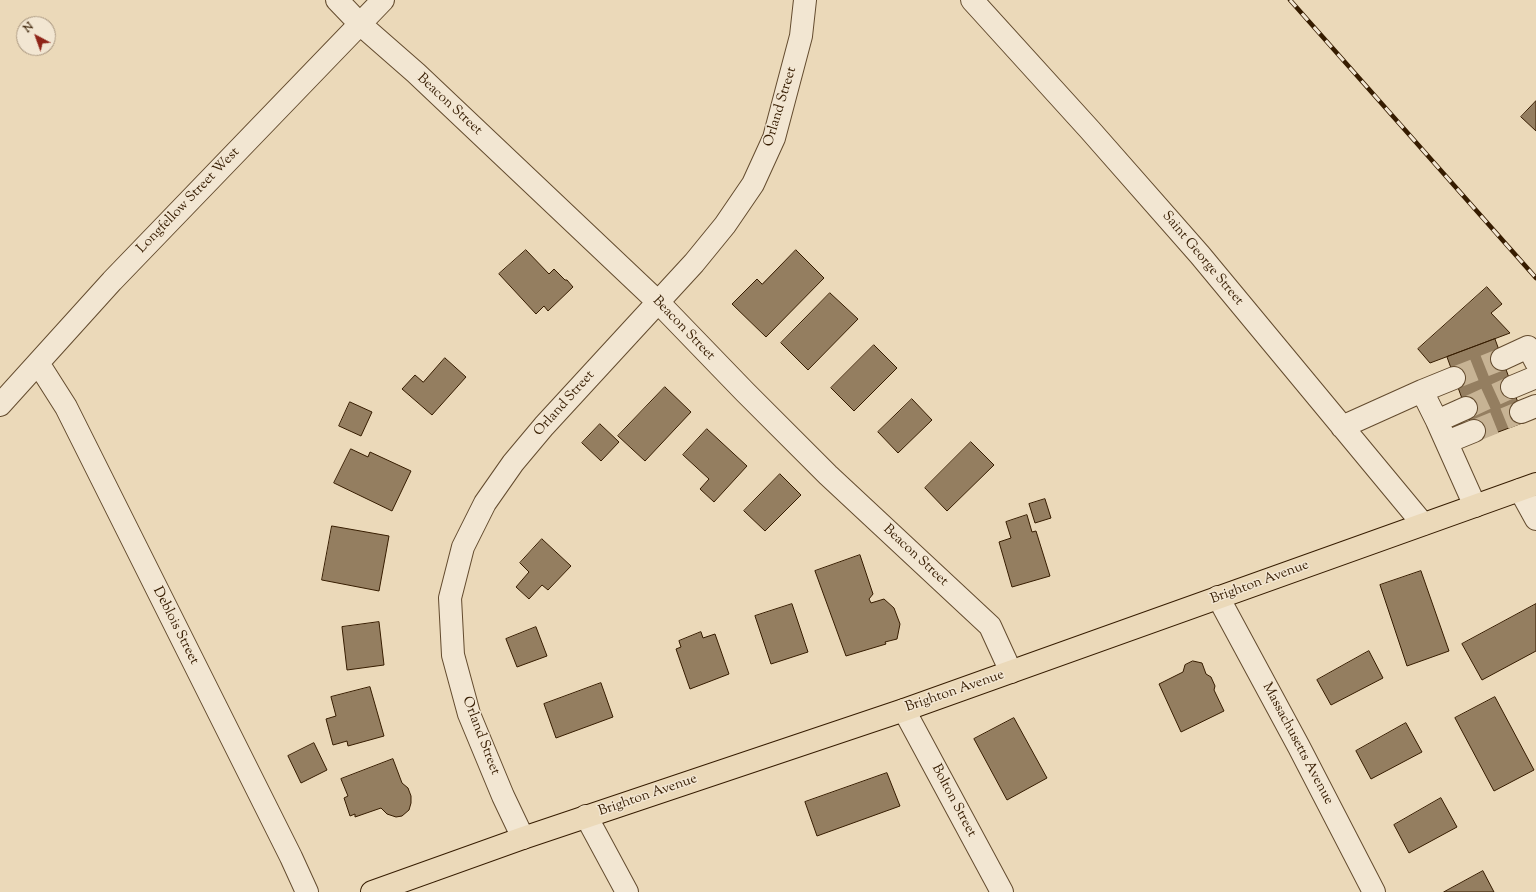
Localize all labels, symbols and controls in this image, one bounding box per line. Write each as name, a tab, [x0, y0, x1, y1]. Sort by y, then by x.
north arrow	[16, 16, 56, 56]
text: N	[20, 19, 37, 37]
street label: Orland Street	[761, 65, 801, 149]
street label: Beacon Street	[413, 71, 485, 139]
street label: Longfellow Street West	[134, 145, 244, 257]
street label: Saint George Street	[1158, 208, 1246, 310]
street label: Beacon Street	[648, 293, 718, 365]
street label: Orland Street	[531, 368, 599, 440]
street label: Beacon Street	[879, 522, 951, 590]
street label: Brighton Avenue	[1209, 557, 1311, 609]
street label: Deblois Street	[148, 584, 202, 668]
street label: Brighton Avenue	[903, 667, 1007, 717]
street label: Massachusetts Avenue	[1258, 680, 1336, 808]
street label: Orland Street	[457, 694, 503, 778]
street label: Bolton Street	[927, 762, 979, 840]
street label: Brighton Avenue	[596, 771, 700, 821]

